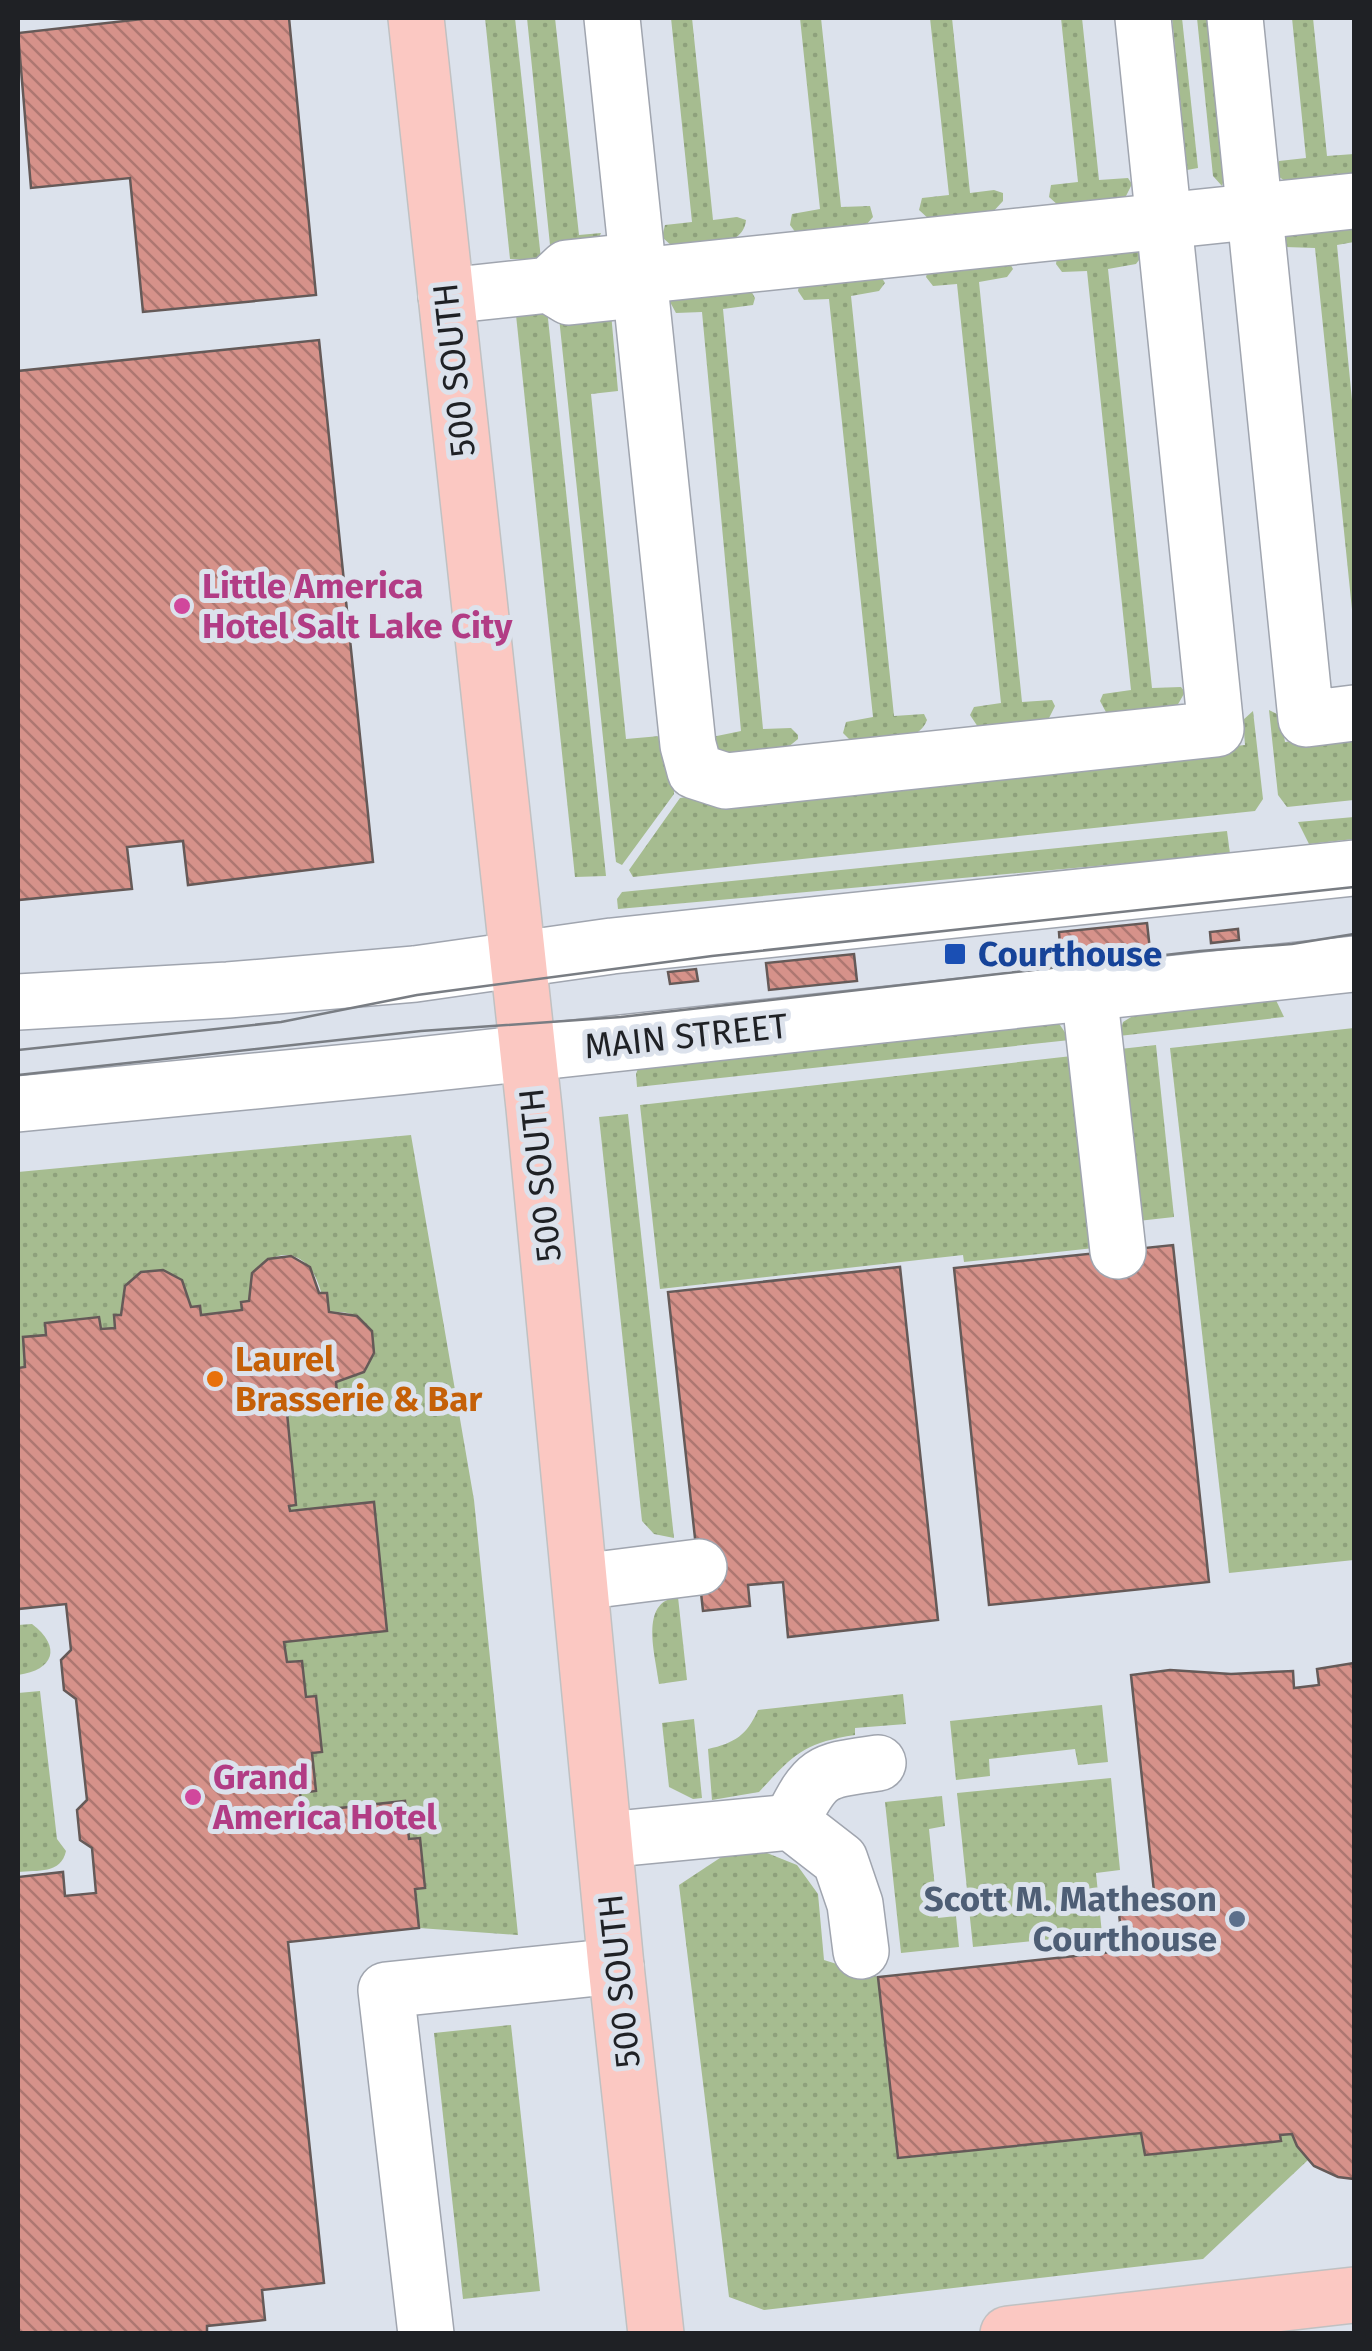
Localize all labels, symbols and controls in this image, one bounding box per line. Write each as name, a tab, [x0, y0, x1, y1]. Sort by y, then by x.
street label: 500 SOUTH	[424, 281, 484, 459]
place label: Little America Hotel Salt Lake City	[202, 565, 513, 647]
marker: Little America Hotel Salt Lake City	[171, 595, 193, 617]
place label: Courthouse	[978, 933, 1162, 975]
marker: Courthouse	[942, 941, 968, 967]
street label: MAIN STREET	[582, 1004, 790, 1068]
street label: 500 SOUTH	[510, 1086, 570, 1264]
place label: Laurel Brasserie & Bar	[235, 1338, 483, 1420]
marker: Laurel Brasserie & Bar	[204, 1368, 226, 1390]
place label: Grand America Hotel	[212, 1756, 437, 1838]
marker: Grand America Hotel	[182, 1786, 204, 1808]
place label: Scott M. Matheson Courthouse	[924, 1878, 1217, 1960]
street label: 500 SOUTH	[589, 1892, 649, 2070]
marker: Scott M. Matheson Courthouse	[1226, 1908, 1248, 1930]

